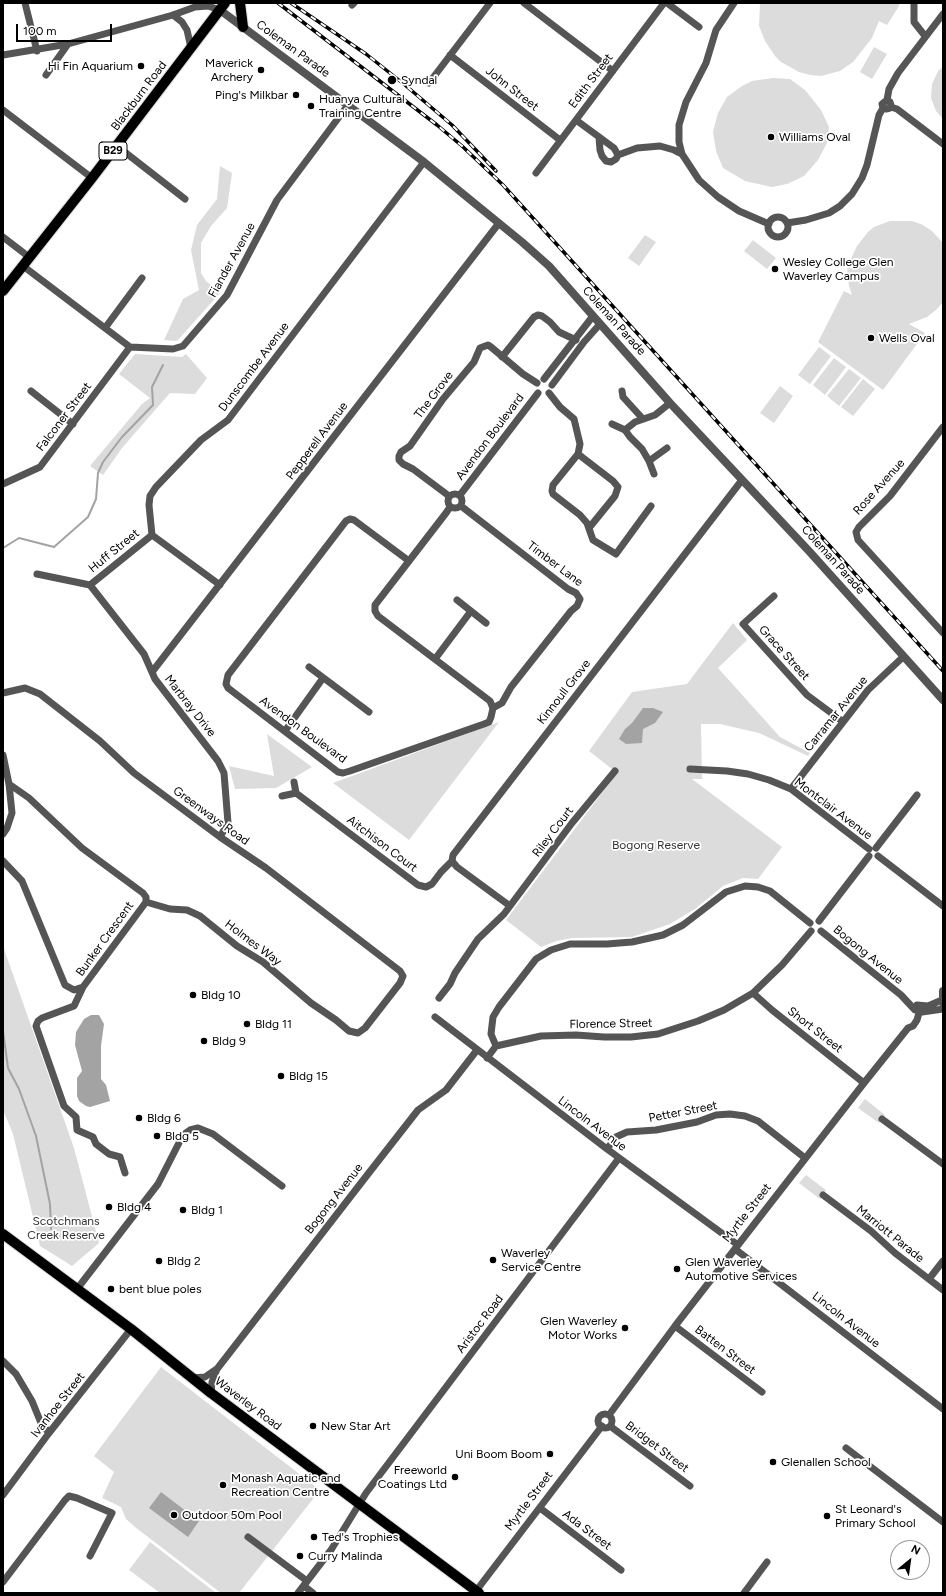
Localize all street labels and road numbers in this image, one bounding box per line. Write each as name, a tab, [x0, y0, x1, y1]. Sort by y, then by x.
street label: Coleman Parade	[253, 17, 333, 81]
street label: Edith Street	[566, 51, 616, 111]
street label: Blackburn Road	[108, 58, 170, 134]
street label: John Street	[483, 64, 541, 114]
road number: B29	[99, 142, 127, 160]
street label: Fiander Avenue	[206, 220, 258, 300]
street label: Coleman Parade	[579, 284, 649, 358]
street label: Dunscombe Avenue	[216, 320, 292, 414]
street label: The Grove	[412, 369, 456, 421]
street label: Falconer Street	[33, 380, 95, 454]
street label: Avendon Boulevard	[453, 391, 527, 483]
street label: Pepperell Avenue	[283, 399, 351, 483]
street label: Rose Avenue	[850, 456, 908, 518]
street label: Coleman Parade	[798, 523, 868, 597]
street label: Huff Street	[86, 526, 142, 576]
street label: Timber Lane	[524, 538, 586, 590]
street label: Grace Street	[756, 623, 812, 683]
street label: Kinnoull Grove	[534, 657, 594, 727]
street label: Marbray Drive	[161, 672, 219, 740]
street label: Carramar Avenue	[801, 673, 871, 755]
street label: Avendon Boulevard	[257, 694, 349, 766]
street label: Montclair Avenue	[791, 775, 875, 843]
street label: Greenways Road	[170, 784, 252, 848]
street label: Riley Court	[529, 804, 577, 860]
street label: Aitchison Court	[344, 813, 420, 875]
street label: Bunker Crescent	[73, 899, 137, 979]
street label: Holmes Way	[222, 917, 284, 969]
street label: Bogong Avenue	[830, 922, 906, 988]
street label: Short Street	[784, 1004, 846, 1056]
street label: Florence Street	[569, 1016, 653, 1032]
street label: Lincoln Avenue	[555, 1094, 629, 1154]
street label: Petter Street	[647, 1098, 719, 1126]
street label: Bogong Avenue	[302, 1161, 366, 1237]
street label: Myrtle Street	[720, 1181, 774, 1245]
street label: Marriott Parade	[853, 1202, 927, 1266]
street label: Lincoln Avenue	[809, 1289, 883, 1351]
street label: Aristoc Road	[453, 1292, 507, 1356]
street label: Batten Street	[692, 1322, 758, 1378]
street label: Ivanhoe Street	[28, 1369, 88, 1441]
street label: Waverley Road	[212, 1374, 284, 1434]
street label: Bridget Street	[622, 1418, 692, 1476]
street label: Myrtle Street	[502, 1468, 556, 1534]
street label: Ada Street	[560, 1507, 614, 1553]

